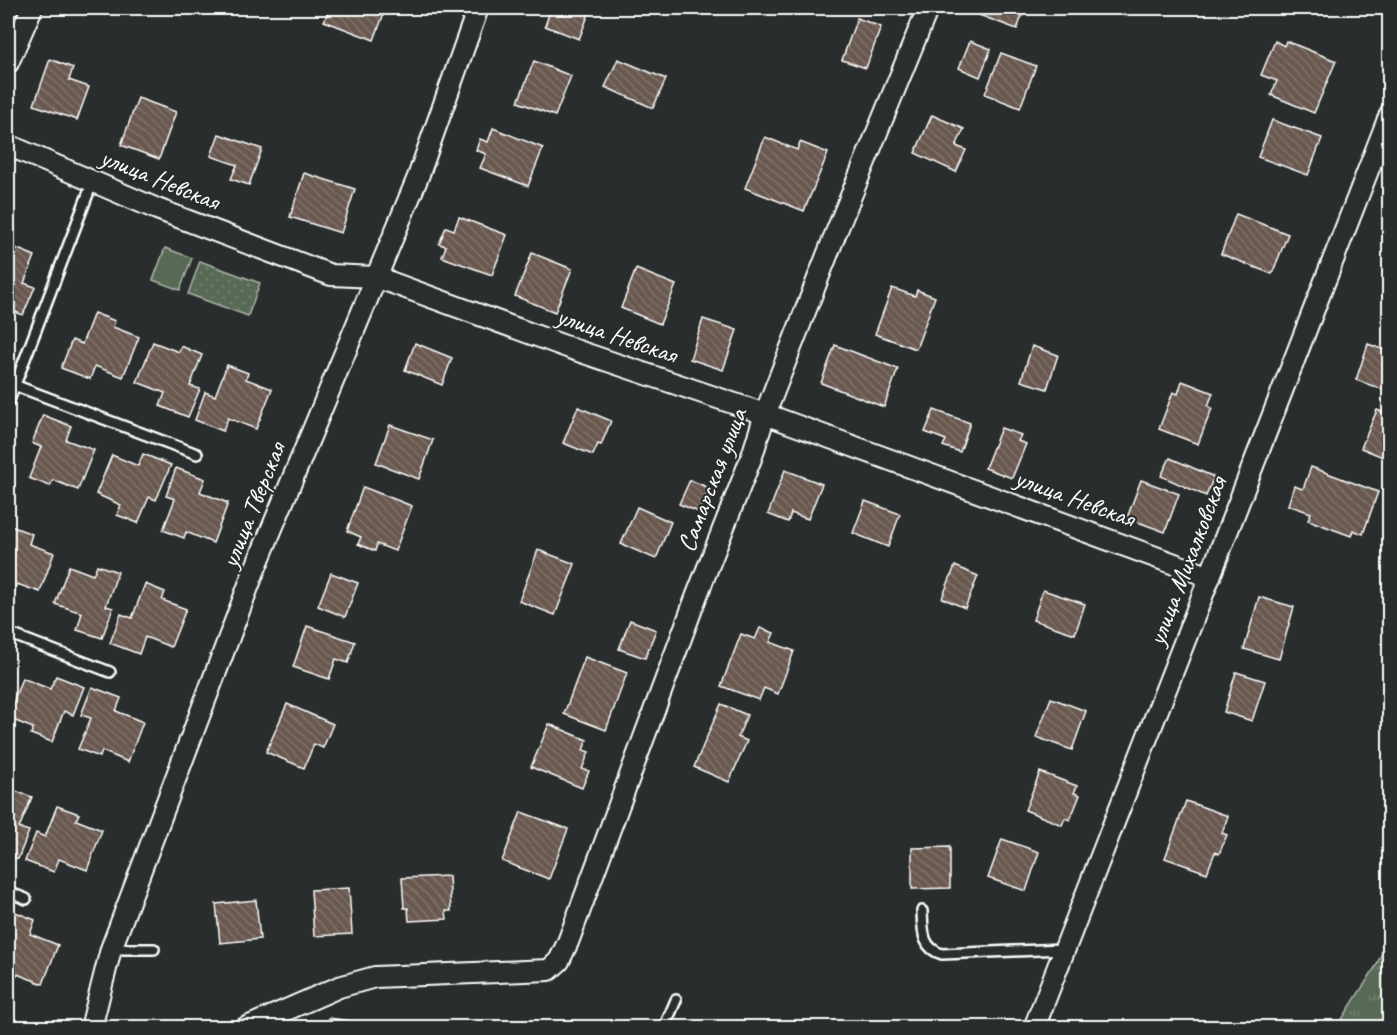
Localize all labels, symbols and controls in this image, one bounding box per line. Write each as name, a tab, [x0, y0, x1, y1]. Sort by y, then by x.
street label: улица Невская	[94, 139, 226, 219]
street label: улица Невская	[550, 298, 684, 372]
street label: Самарская улица	[670, 402, 755, 556]
street label: улица Тверская	[212, 436, 294, 574]
street label: улица Невская	[1009, 460, 1141, 536]
street label: улица Михалковская	[1139, 470, 1235, 652]

